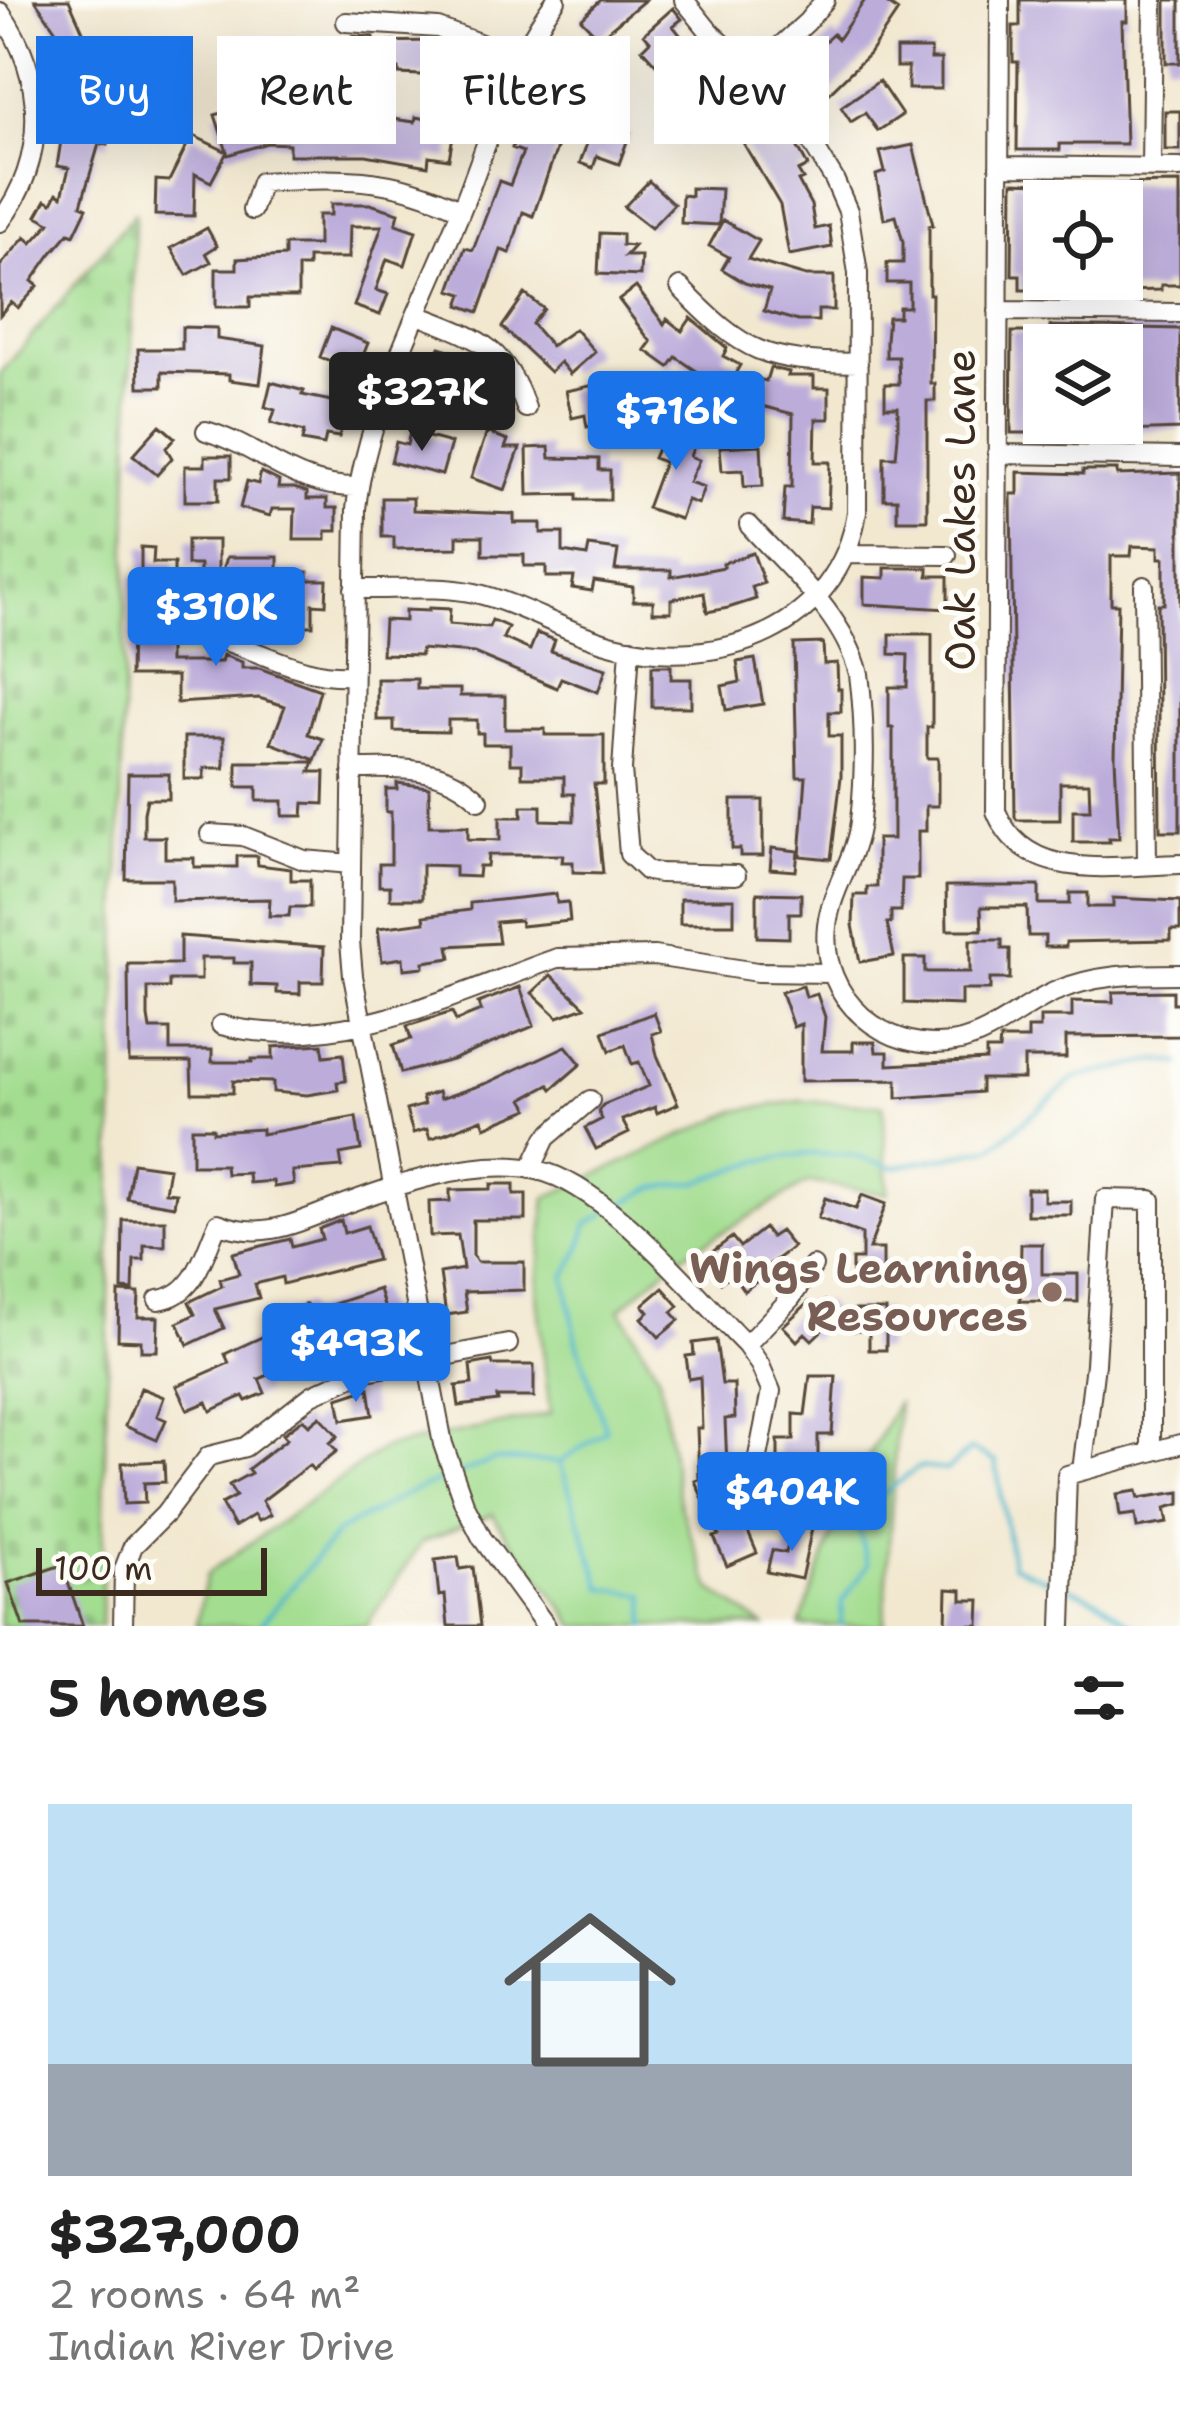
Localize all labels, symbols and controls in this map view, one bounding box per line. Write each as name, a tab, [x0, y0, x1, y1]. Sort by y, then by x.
chip: Buy	[36, 36, 193, 144]
chip: Rent	[217, 36, 396, 144]
chip: Filters	[420, 36, 630, 144]
chip: New	[654, 36, 829, 144]
map controls	[1023, 180, 1143, 444]
button: locate	[1023, 180, 1143, 300]
button: layers	[1023, 324, 1143, 444]
street label: Oak Lakes Lane	[932, 349, 988, 671]
pin: $327K	[338, 352, 506, 454]
text: $327K	[356, 365, 488, 417]
pin: $716K	[592, 371, 760, 473]
text: $716K	[615, 384, 737, 436]
pin: $310K	[132, 567, 300, 669]
text: $310K	[155, 580, 277, 632]
place label: Wings Learning Resources	[689, 1240, 1028, 1344]
marker: Wings Learning Resources	[1039, 1279, 1065, 1305]
pin: $493K	[272, 1303, 440, 1405]
text: $493K	[289, 1316, 423, 1368]
pin: $404K	[708, 1452, 876, 1554]
text: $404K	[725, 1465, 859, 1517]
scale bar	[36, 1542, 267, 1595]
text: 100 m	[54, 1546, 153, 1591]
text: 5 homes	[48, 1664, 268, 1732]
icon: filters	[1066, 1665, 1132, 1731]
icon: home	[482, 1882, 698, 2098]
text: $327,000	[48, 2200, 301, 2268]
text: 2 rooms · 64 m²	[48, 2268, 361, 2320]
text: Indian River Drive	[48, 2320, 395, 2372]

